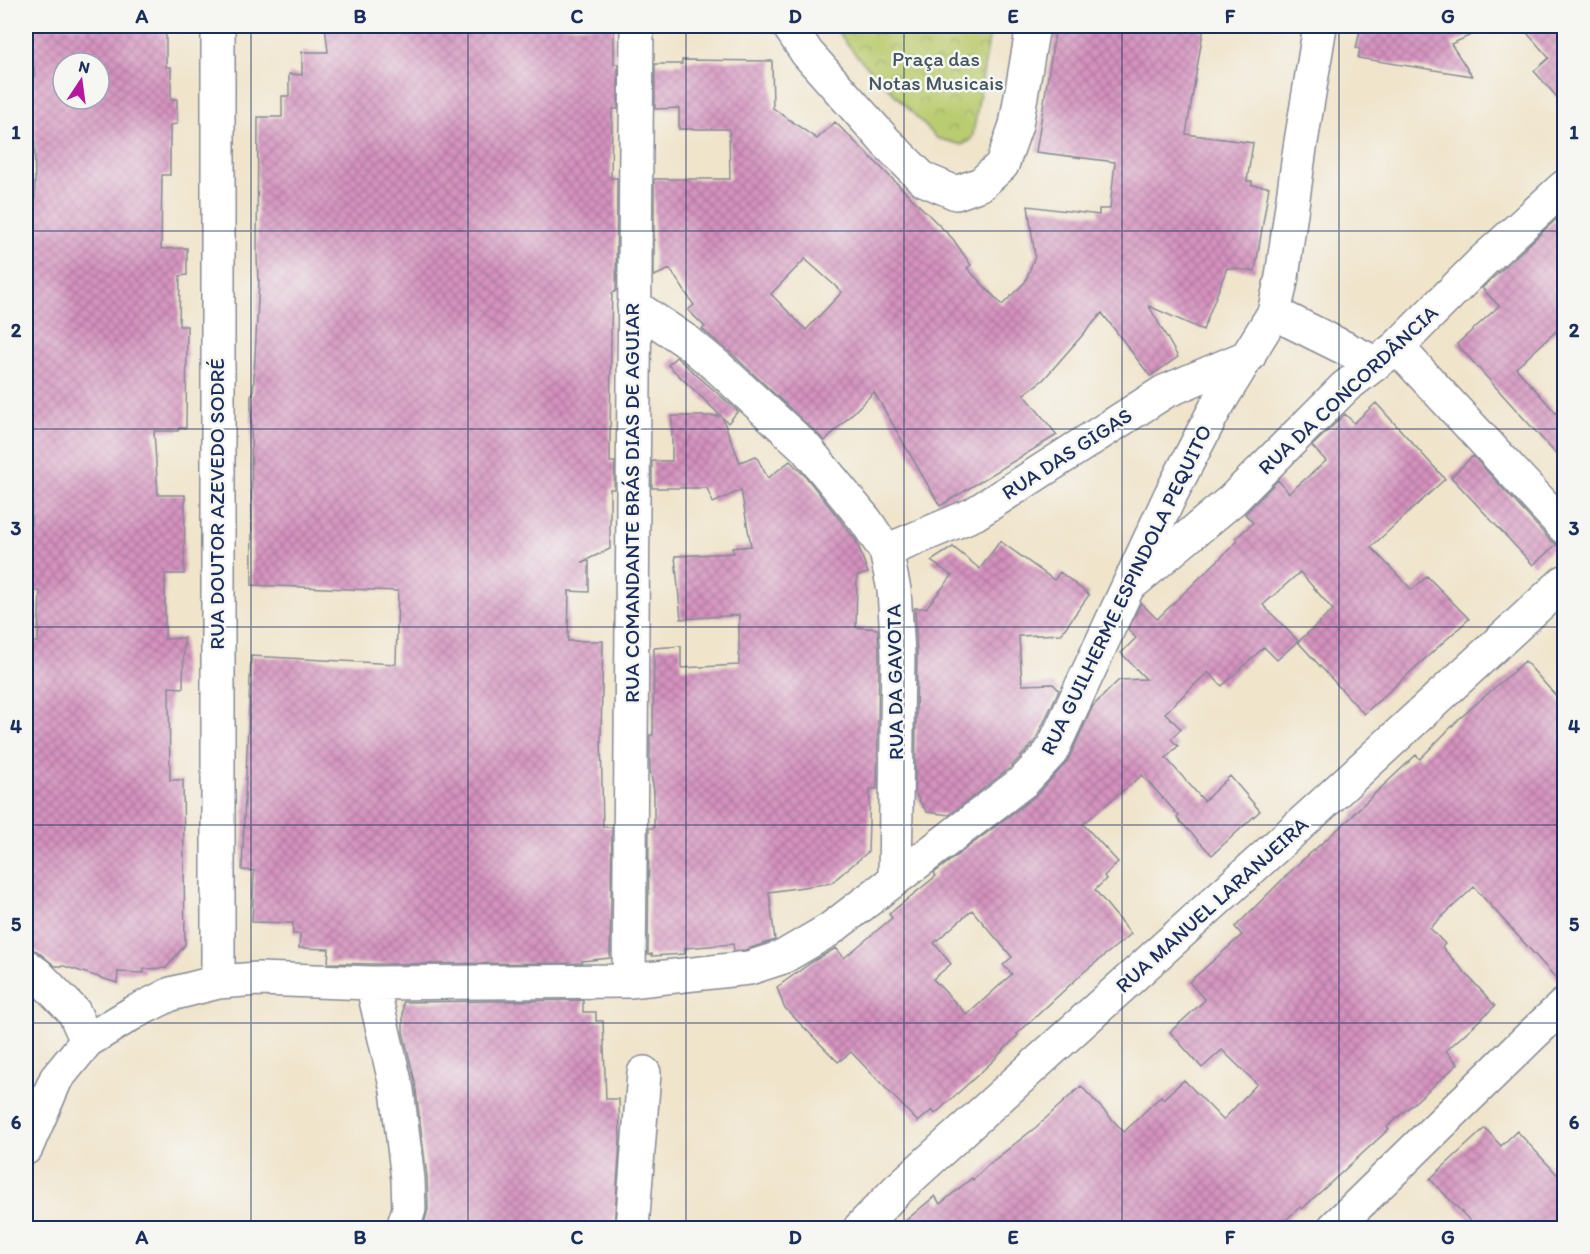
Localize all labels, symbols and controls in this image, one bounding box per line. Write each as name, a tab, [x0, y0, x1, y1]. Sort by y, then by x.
text: A	[135, 4, 149, 28]
text: B	[354, 4, 367, 28]
text: C	[571, 4, 584, 28]
text: D	[788, 4, 802, 28]
text: E	[1007, 4, 1019, 28]
text: F	[1225, 4, 1236, 28]
text: G	[1441, 4, 1455, 28]
park label: Praça das Notas Musicais	[868, 46, 1004, 95]
north arrow	[51, 51, 111, 111]
text: N	[77, 56, 92, 77]
text: 1	[11, 120, 21, 144]
text: 1	[1569, 120, 1579, 144]
street label: RUA DA CONCORDÂNCIA	[1253, 299, 1443, 480]
street label: RUA COMANDANTE BRÁS DIAS DE AGUIAR	[619, 303, 644, 703]
text: 2	[11, 318, 22, 342]
text: 2	[1569, 318, 1580, 342]
street label: RUA DOUTOR AZEVEDO SODRÉ	[204, 358, 229, 650]
street label: RUA DAS GIGAS	[997, 402, 1136, 505]
street label: RUA GUILHERME ESPINDOLA PEQUITO	[1034, 420, 1217, 759]
text: 3	[11, 516, 22, 540]
text: 3	[1569, 516, 1580, 540]
street label: RUA DA GAVOTA	[881, 603, 908, 760]
text: 4	[10, 714, 22, 738]
text: 4	[1568, 714, 1580, 738]
street label: RUA MANUEL LARANJEIRA	[1110, 811, 1314, 998]
text: 5	[11, 912, 22, 936]
text: 5	[1569, 912, 1580, 936]
text: 6	[11, 1110, 22, 1134]
text: 6	[1569, 1110, 1580, 1134]
text: A	[135, 1225, 149, 1249]
text: B	[354, 1225, 367, 1249]
text: C	[571, 1225, 584, 1249]
text: D	[788, 1225, 802, 1249]
text: E	[1007, 1225, 1019, 1249]
text: F	[1225, 1225, 1236, 1249]
text: G	[1441, 1225, 1455, 1249]

